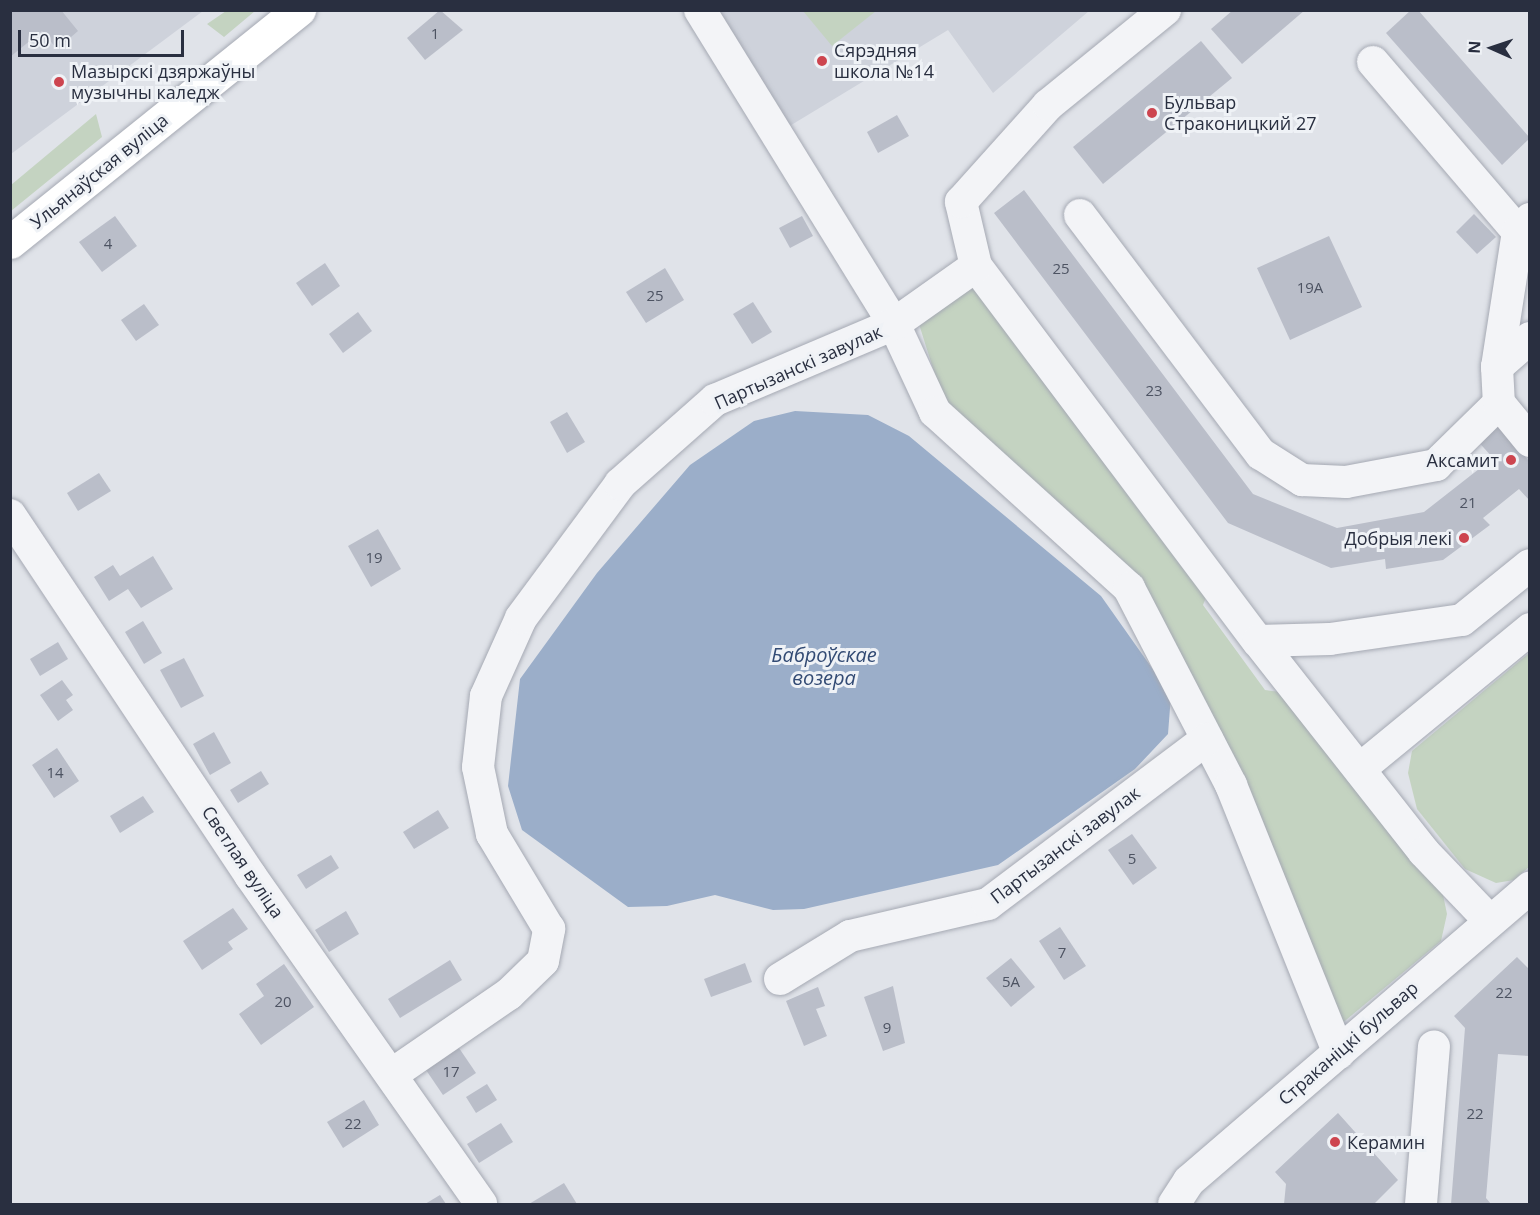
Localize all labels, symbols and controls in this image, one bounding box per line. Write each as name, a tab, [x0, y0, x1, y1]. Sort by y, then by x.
scale bar	[21, 18, 188, 56]
north arrow	[1462, 18, 1522, 78]
house number: 1	[431, 25, 439, 43]
text: 50 m	[29, 28, 71, 52]
place label: Сярэдняя школа №14	[834, 40, 934, 82]
text: N	[1463, 40, 1485, 54]
marker: Сярэдняя школа №14	[815, 54, 829, 68]
place label: Мазырскі дзяржаўны музычны каледж	[71, 61, 255, 104]
marker: Мазырскі дзяржаўны музычны каледж	[52, 75, 66, 89]
place label: Бульвар Страконицкий 27	[1164, 92, 1316, 134]
marker: Бульвар Страконицкий 27	[1145, 106, 1159, 120]
street label: Ульянаўская вуліца	[26, 109, 172, 233]
house number: 4	[104, 235, 112, 253]
house number: 25	[1052, 260, 1070, 278]
house number: 19А	[1297, 279, 1323, 297]
house number: 25	[646, 287, 664, 305]
street label: Партызанскі завулак	[711, 320, 885, 414]
house number: 23	[1145, 382, 1163, 400]
place label: Аксамит	[1427, 449, 1499, 471]
marker: Аксамит	[1504, 453, 1518, 467]
house number: 21	[1459, 494, 1477, 512]
place label: Добрыя лекi	[1344, 527, 1452, 549]
marker: Добрыя лекi	[1457, 531, 1471, 545]
house number: 19	[365, 549, 383, 567]
water label: Баброўскае возера	[771, 643, 877, 690]
house number: 14	[46, 764, 64, 782]
street label: Партызанскі завулак	[986, 782, 1144, 908]
street label: Светлая вуліца	[198, 802, 288, 922]
house number: 5	[1128, 850, 1136, 868]
house number: 7	[1058, 944, 1066, 962]
house number: 5А	[1002, 973, 1020, 991]
street label: Страканіцкі бульвар	[1274, 977, 1422, 1109]
house number: 22	[1495, 984, 1513, 1002]
house number: 20	[274, 993, 292, 1011]
house number: 9	[883, 1019, 891, 1037]
house number: 17	[442, 1063, 460, 1081]
house number: 22	[1466, 1105, 1484, 1123]
house number: 22	[344, 1115, 362, 1133]
place label: Керамин	[1347, 1131, 1425, 1153]
marker: Керамин	[1328, 1135, 1342, 1149]

